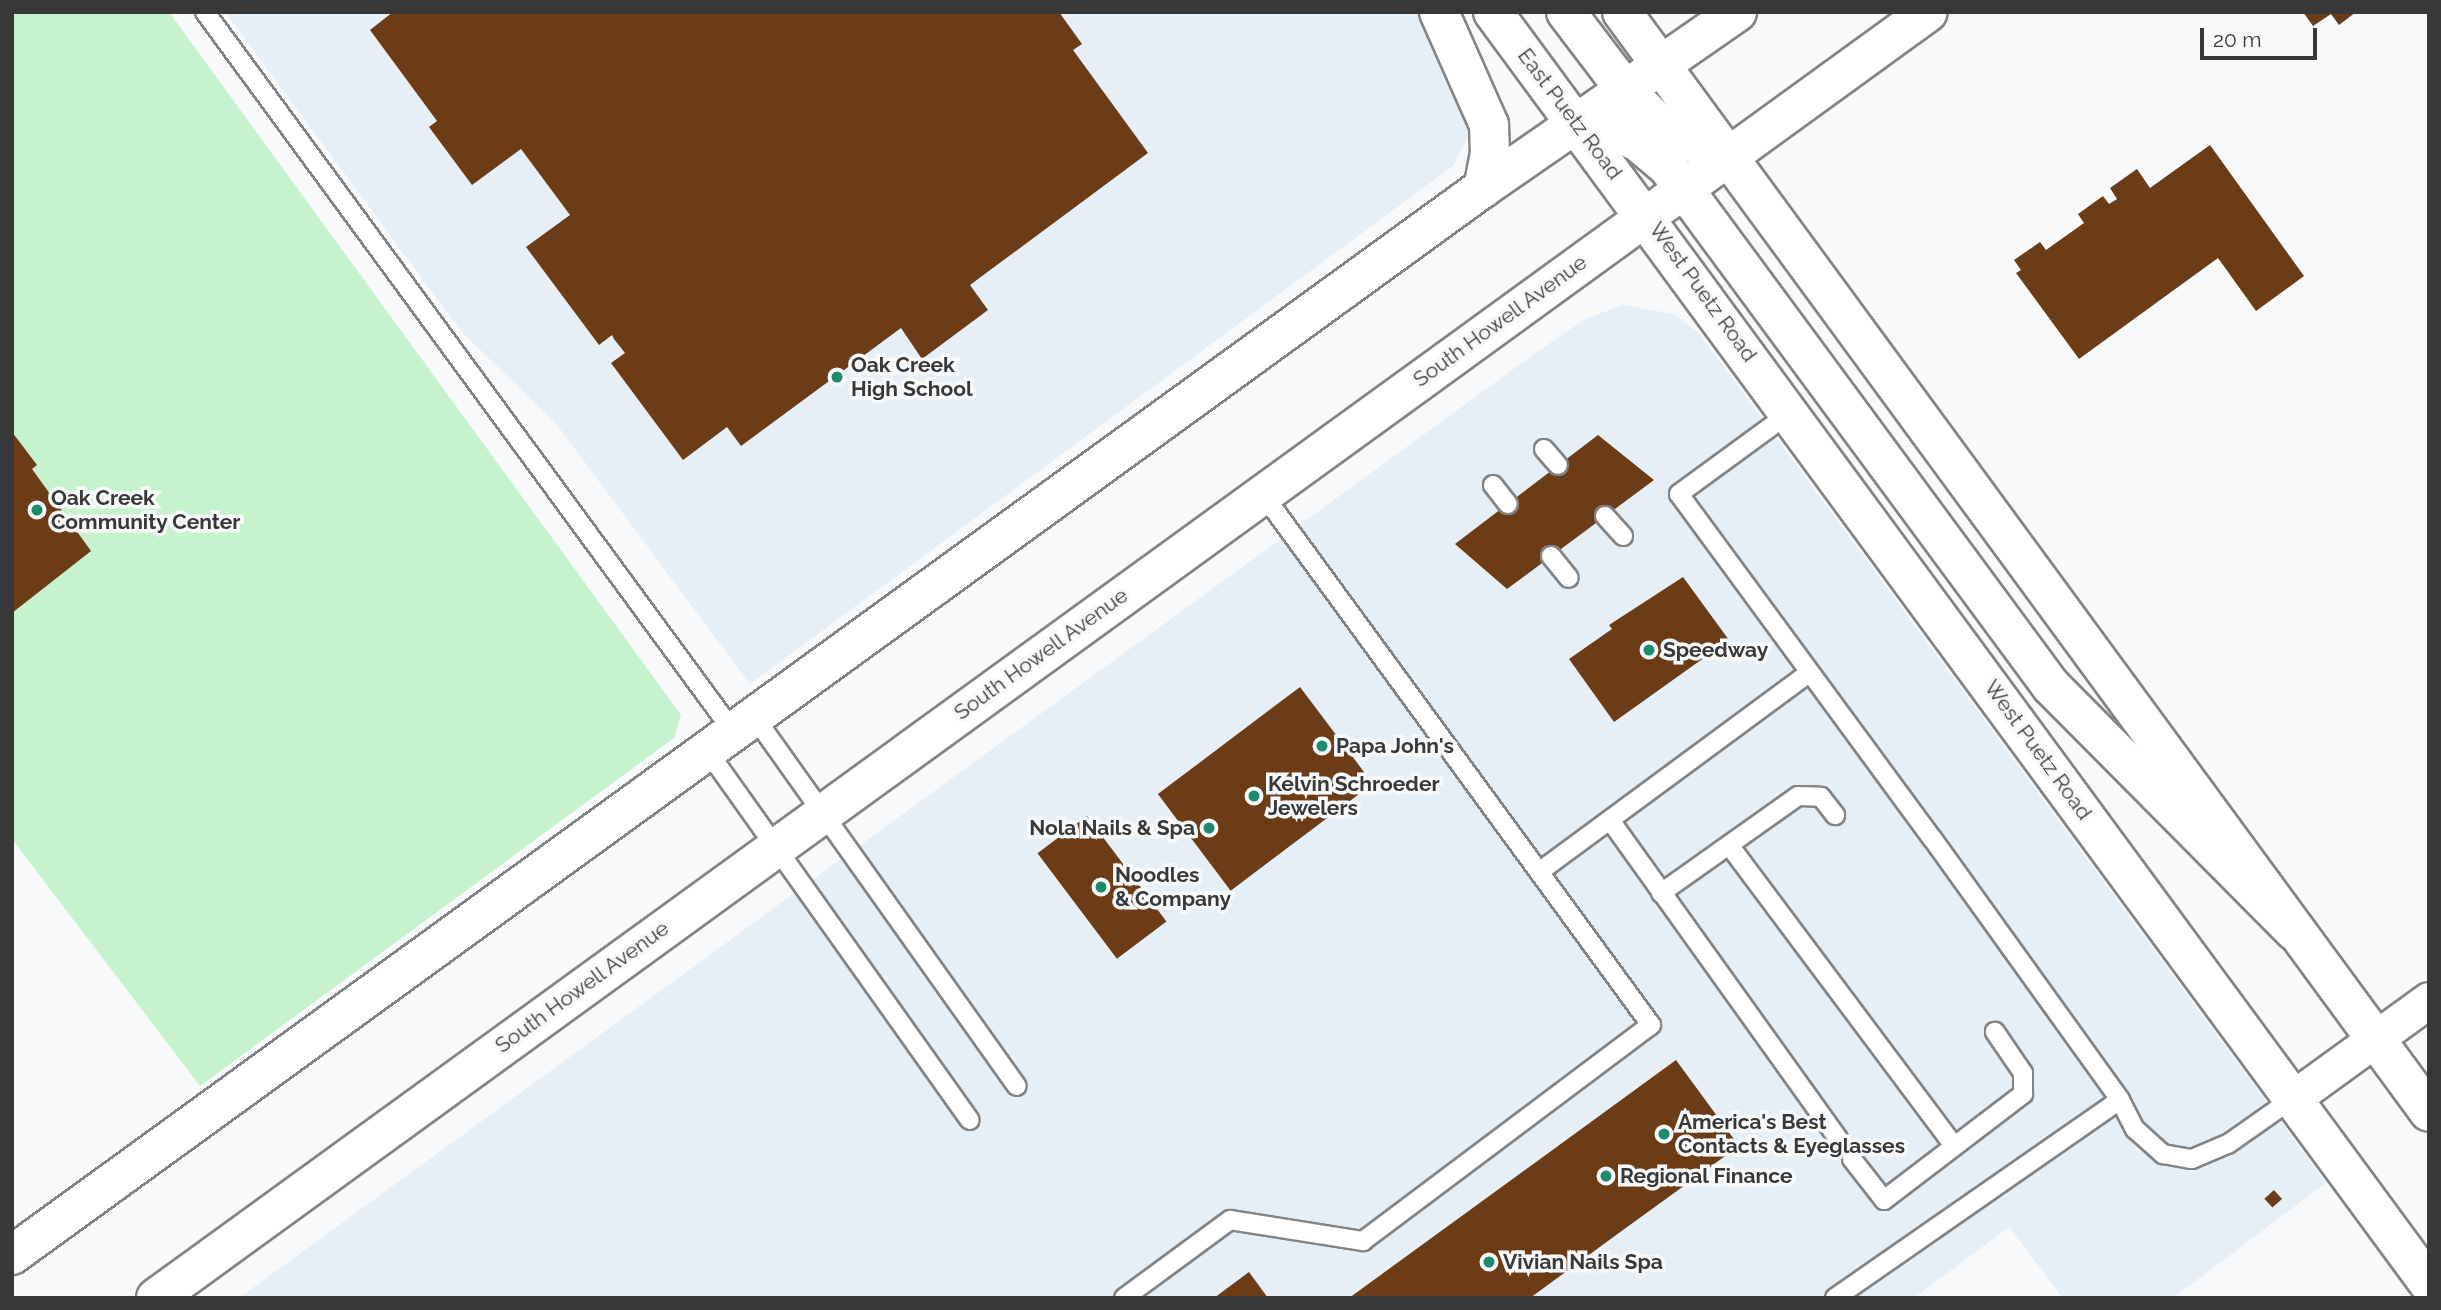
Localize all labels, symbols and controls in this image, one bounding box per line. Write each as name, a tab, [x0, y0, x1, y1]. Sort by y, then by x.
scale bar	[2203, 14, 2320, 58]
text: 20 m	[2213, 27, 2261, 52]
street label: East Puetz Road	[1513, 43, 1627, 185]
street label: West Puetz Road	[1644, 217, 1762, 367]
street label: South Howell Avenue	[1408, 249, 1592, 393]
place label: Oak Creek High School	[851, 352, 973, 402]
marker: Oak Creek High School	[829, 369, 845, 385]
place label: Oak Creek Community Center	[51, 485, 241, 535]
marker: Oak Creek Community Center	[29, 502, 45, 518]
street label: South Howell Avenue	[949, 582, 1133, 726]
place label: Speedway	[1663, 637, 1768, 663]
marker: Speedway	[1641, 642, 1657, 658]
street label: West Puetz Road	[1979, 675, 2097, 825]
place label: Papa John's	[1336, 733, 1455, 759]
marker: Papa John's	[1314, 738, 1330, 754]
place label: Kelvin Schroeder Jewelers	[1268, 771, 1440, 821]
marker: Kelvin Schroeder Jewelers	[1246, 788, 1262, 804]
place label: Nola Nails & Spa	[1029, 815, 1195, 841]
marker: Nola Nails & Spa	[1201, 820, 1217, 836]
place label: Noodles & Company	[1115, 862, 1231, 912]
marker: Noodles & Company	[1093, 879, 1109, 895]
street label: South Howell Avenue	[490, 915, 674, 1059]
place label: America's Best Contacts & Eyeglasses	[1678, 1109, 1905, 1159]
marker: America's Best Contacts & Eyeglasses	[1656, 1126, 1672, 1142]
place label: Regional Finance	[1620, 1163, 1793, 1189]
marker: Regional Finance	[1598, 1168, 1614, 1184]
place label: Vivian Nails Spa	[1503, 1249, 1663, 1275]
marker: Vivian Nails Spa	[1481, 1254, 1497, 1270]

